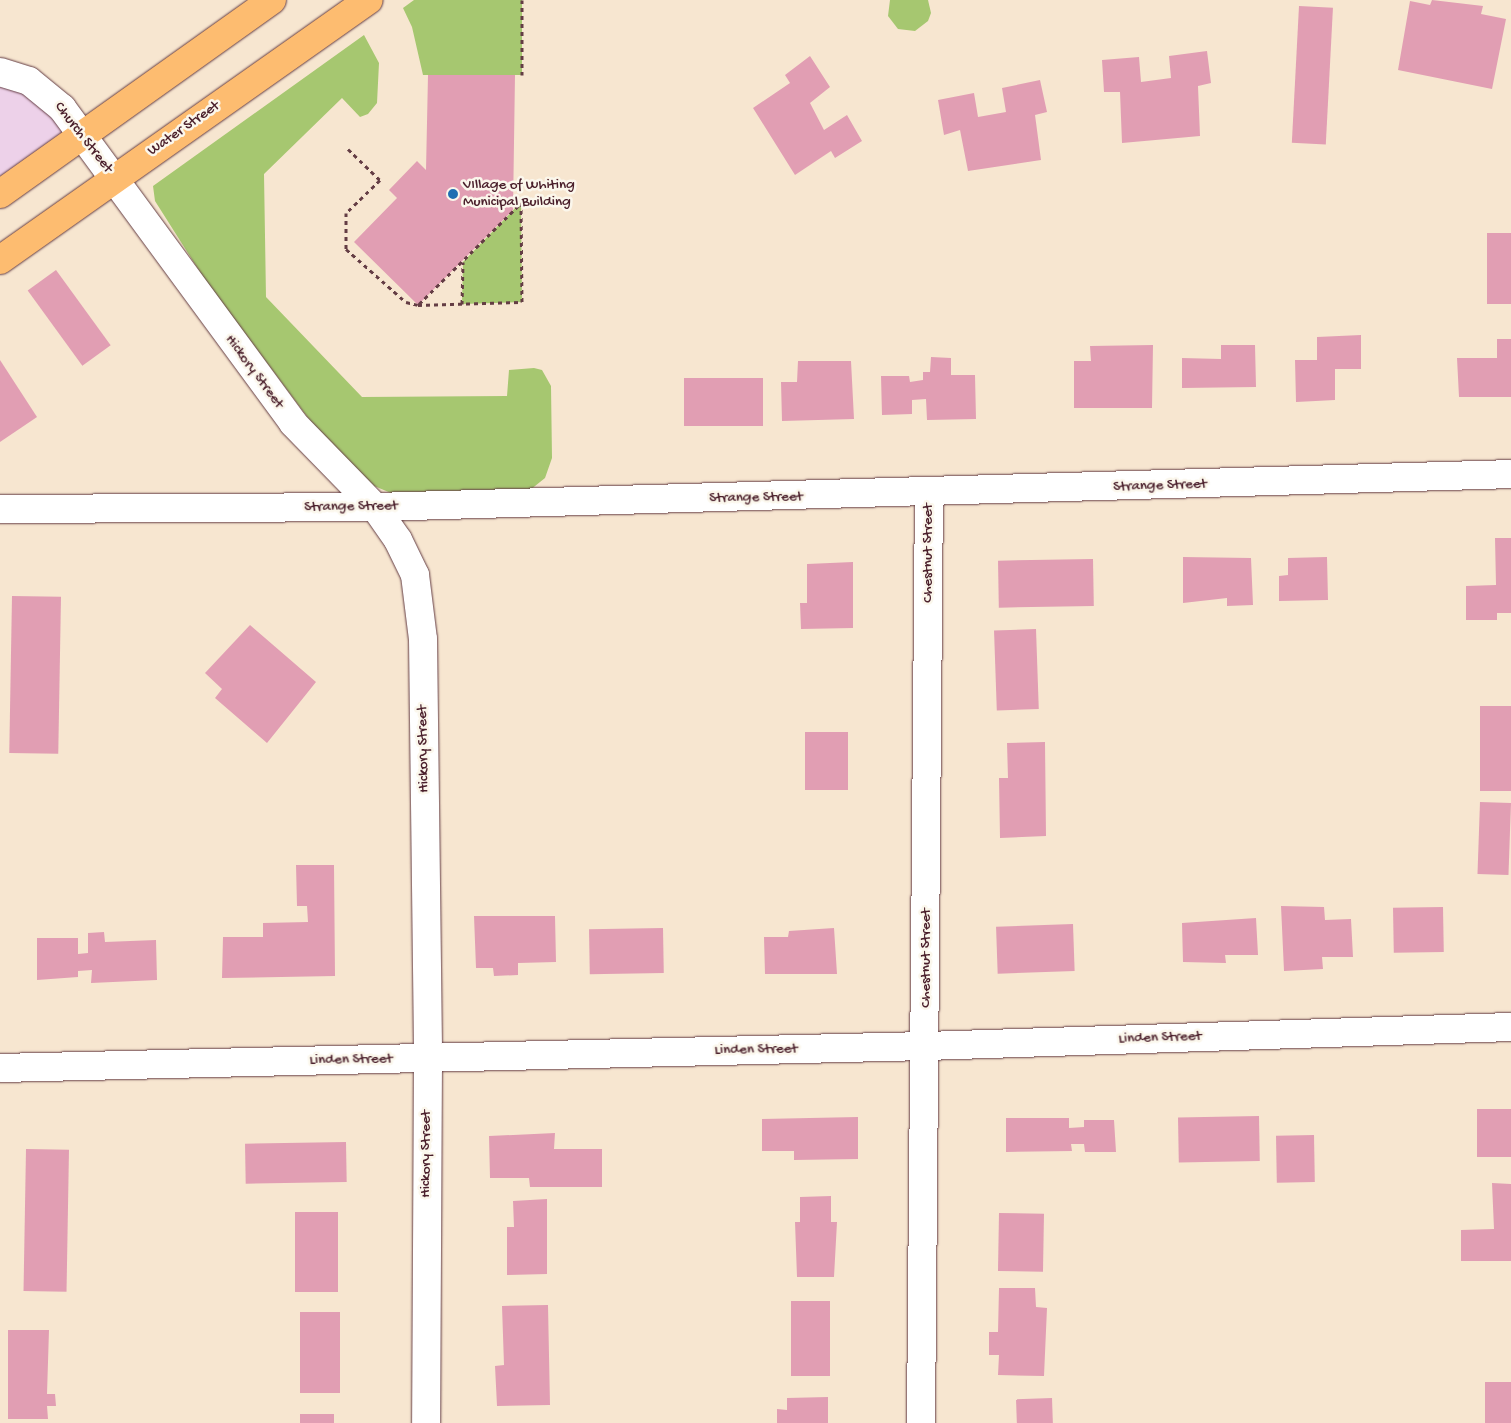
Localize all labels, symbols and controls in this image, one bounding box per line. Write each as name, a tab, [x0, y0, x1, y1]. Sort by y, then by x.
street label: Water Street	[145, 98, 223, 160]
street label: Church Street	[50, 99, 116, 177]
place label: VIllage of Whiting Municipal Building	[463, 176, 575, 211]
marker: VIllage of Whiting Municipal Building	[447, 188, 459, 200]
street label: Hickory Street	[220, 332, 288, 412]
street label: Strange Street	[1113, 475, 1207, 497]
street label: Strange Street	[709, 488, 803, 508]
street label: Strange Street	[304, 497, 398, 517]
street label: Chestnut Street	[920, 503, 938, 603]
street label: Hickory Street	[414, 705, 434, 793]
street label: Chestnut Street	[918, 908, 936, 1008]
street label: Linden Street	[1118, 1028, 1202, 1048]
street label: Linden Street	[714, 1040, 798, 1060]
street label: Linden Street	[309, 1050, 393, 1070]
street label: Hickory Street	[418, 1110, 436, 1198]

